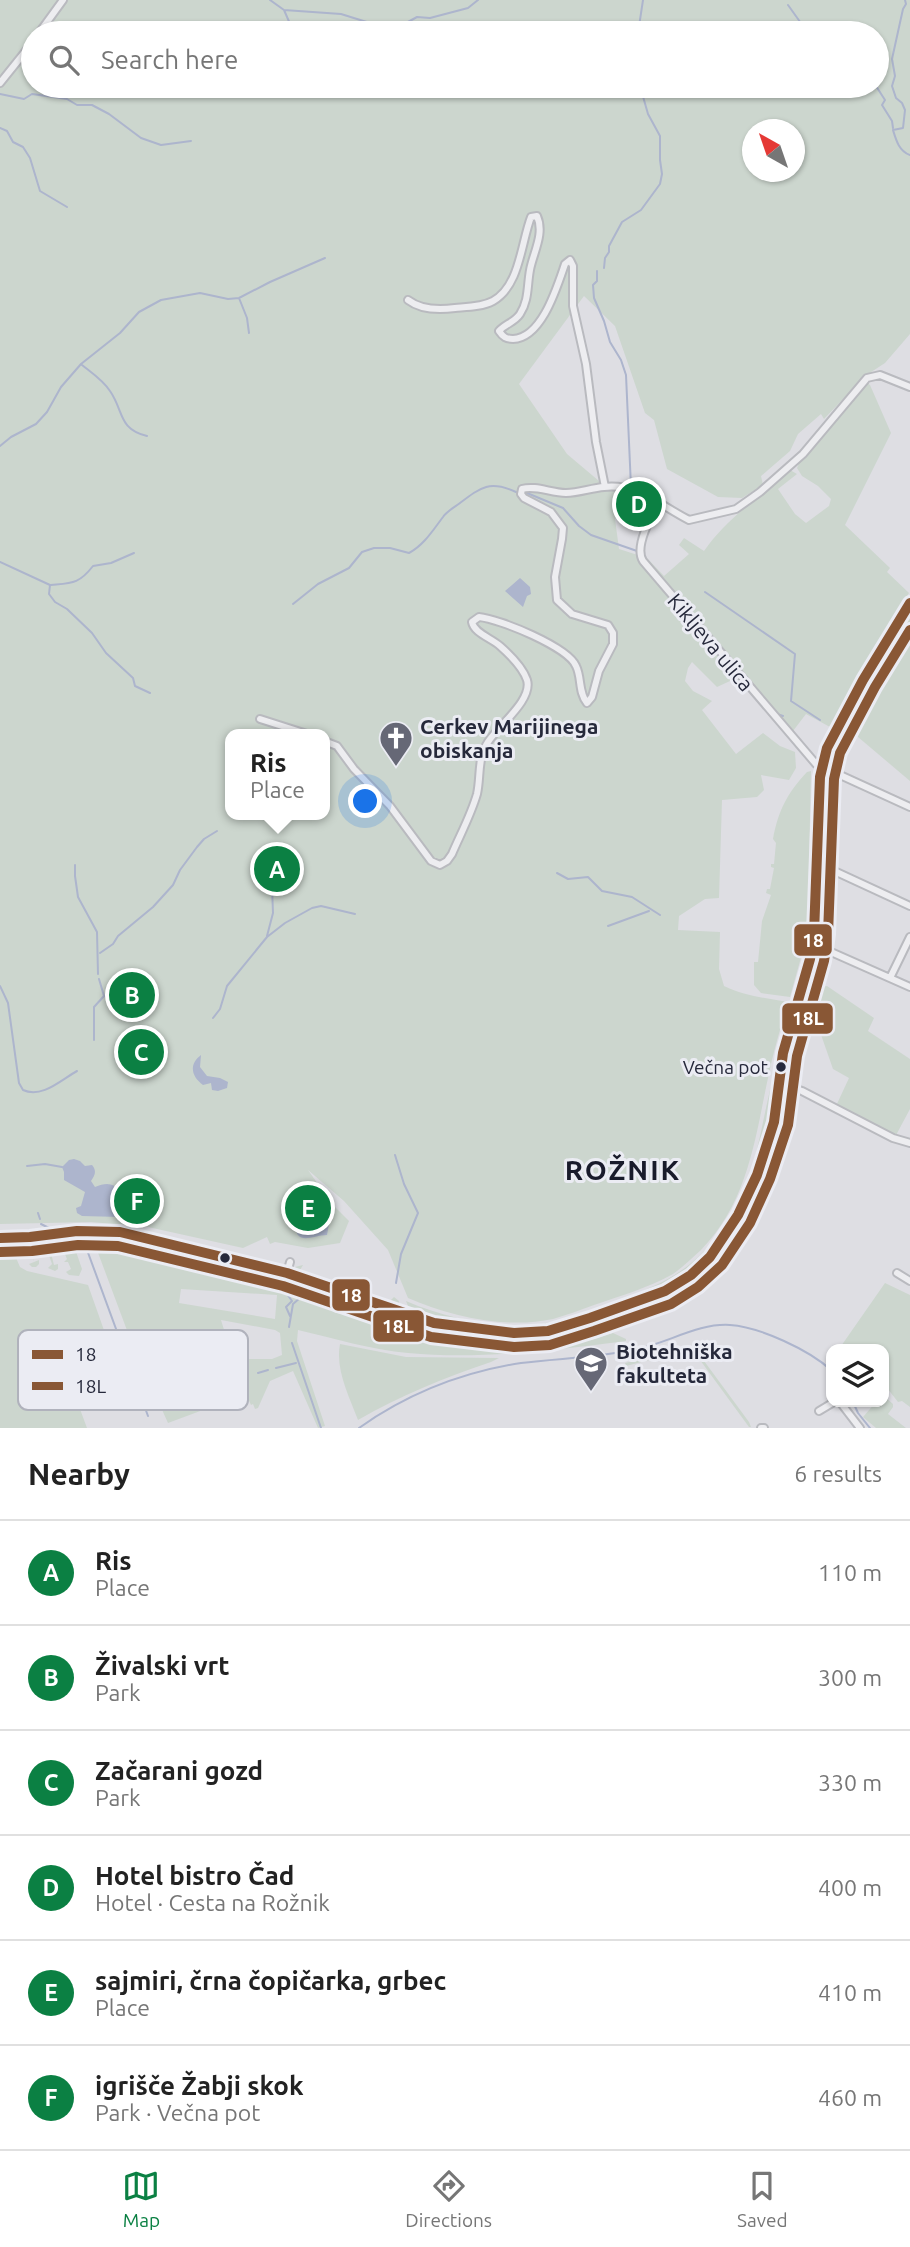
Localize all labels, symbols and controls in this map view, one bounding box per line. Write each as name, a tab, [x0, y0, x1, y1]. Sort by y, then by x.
search box	[21, 21, 889, 98]
icon: search	[45, 41, 83, 79]
text: Search here	[101, 45, 238, 74]
north arrow	[742, 119, 805, 182]
pin: D	[616, 478, 662, 530]
street label: Kikljeva ulica	[663, 588, 759, 696]
place label: Cerkev Marijinega obiskanja	[420, 714, 598, 762]
church icon: Cerkev Marijinega obiskanja	[377, 719, 415, 768]
popup	[225, 729, 330, 820]
text: Ris	[250, 748, 287, 777]
text: Place	[250, 777, 305, 802]
your location	[348, 784, 382, 818]
pin: A	[254, 843, 300, 895]
line badge: 18	[793, 923, 833, 957]
text: 18	[802, 929, 824, 951]
pin: B	[109, 969, 155, 1021]
line badge: 18L	[781, 1002, 834, 1035]
text: 18L	[792, 1007, 824, 1029]
pin: C	[118, 1026, 164, 1078]
place label: Večna pot	[683, 1056, 769, 1078]
marker: Večna pot	[774, 1060, 788, 1074]
district label: ROŽNIK	[565, 1154, 681, 1185]
pin: F	[114, 1175, 160, 1227]
pin: E	[285, 1182, 331, 1234]
unlabelled marker	[218, 1251, 232, 1265]
line badge: 18	[331, 1278, 371, 1312]
text: 18	[340, 1284, 362, 1306]
line badge: 18L	[372, 1309, 425, 1343]
text: 18L	[382, 1315, 414, 1337]
legend	[18, 1330, 248, 1410]
place label: Biotehniška fakulteta	[616, 1339, 733, 1387]
text: 18	[75, 1343, 96, 1365]
school or university icon: Biotehniška fakulteta	[572, 1344, 610, 1393]
map controls	[826, 1344, 889, 1407]
button: layers	[826, 1344, 889, 1407]
text: 18L	[75, 1375, 106, 1397]
text: Nearby	[28, 1457, 130, 1491]
text: 6 results	[794, 1461, 882, 1486]
text: Ris	[95, 1546, 132, 1575]
text: A	[43, 1560, 59, 1585]
text: 110 m	[818, 1560, 882, 1585]
text: Place	[95, 1575, 150, 1600]
text: Živalski vrt	[95, 1651, 230, 1680]
text: B	[43, 1665, 59, 1690]
text: 300 m	[818, 1665, 882, 1690]
text: Park	[95, 1680, 141, 1705]
text: Začarani gozd	[95, 1756, 263, 1785]
text: C	[44, 1770, 58, 1795]
text: 330 m	[818, 1770, 882, 1795]
text: Park	[95, 1785, 141, 1810]
text: Hotel bistro Čad	[95, 1861, 294, 1890]
text: D	[43, 1875, 59, 1900]
text: 400 m	[818, 1875, 882, 1900]
text: Hotel · Cesta na Rožnik	[95, 1890, 330, 1915]
text: sajmiri, črna čopičarka, grbec	[95, 1966, 446, 1995]
text: E	[44, 1980, 58, 2005]
text: 410 m	[818, 1980, 882, 2005]
text: Place	[95, 1995, 150, 2020]
text: igrišče Žabji skok	[95, 2071, 304, 2100]
text: F	[45, 2085, 57, 2110]
text: 460 m	[818, 2085, 882, 2110]
text: Park · Večna pot	[95, 2100, 260, 2125]
tab: Map	[122, 2167, 160, 2231]
tab: Directions	[405, 2167, 492, 2231]
tab: Saved	[737, 2167, 788, 2231]

